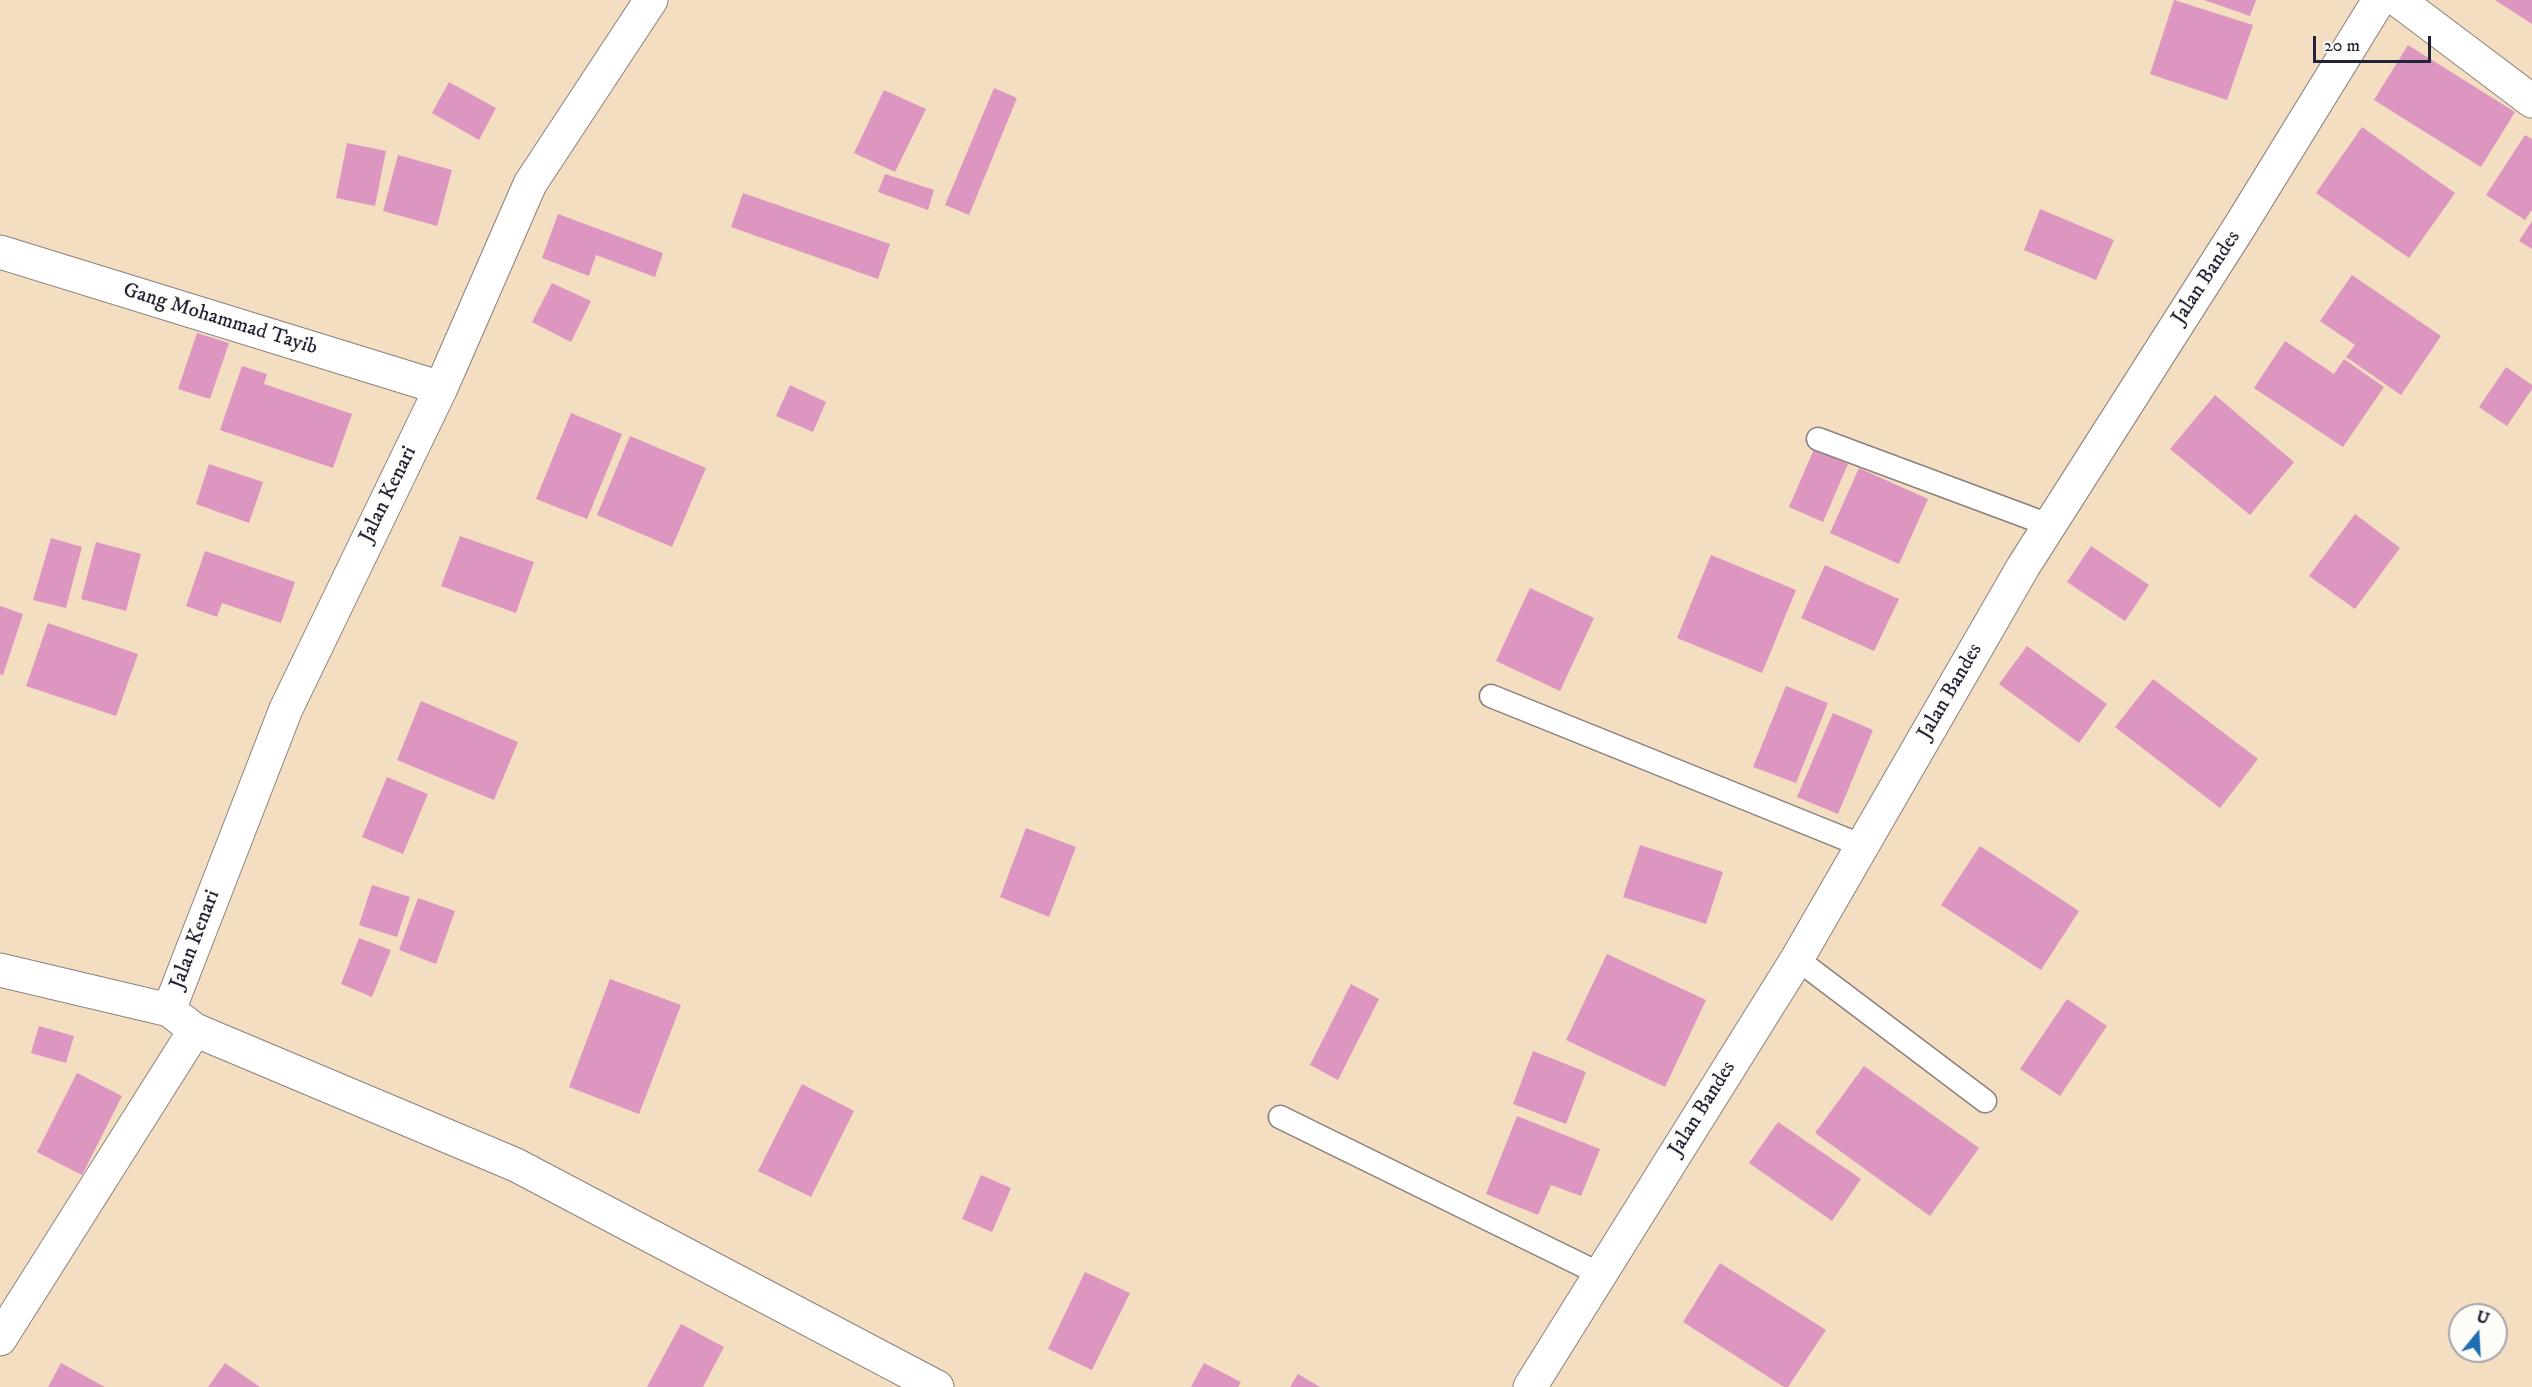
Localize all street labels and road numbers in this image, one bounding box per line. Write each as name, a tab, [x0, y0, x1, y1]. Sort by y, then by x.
street label: Jalan Bandes	[2167, 226, 2247, 330]
street label: Gang Mohammad Tayib	[120, 278, 320, 362]
street label: Jalan Kenari	[355, 443, 423, 547]
street label: Jalan Bandes	[1913, 639, 1989, 745]
street label: Jalan Kenari	[166, 887, 226, 993]
street label: Jalan Bandes	[1664, 1057, 1742, 1161]

